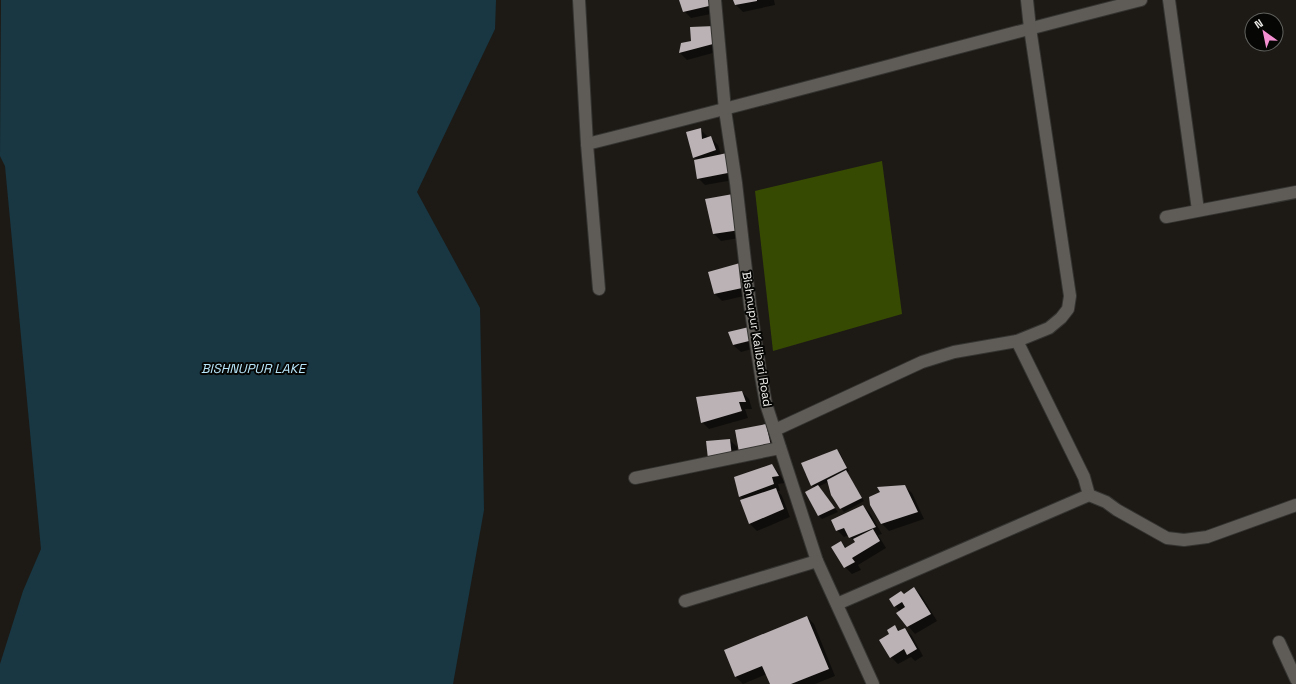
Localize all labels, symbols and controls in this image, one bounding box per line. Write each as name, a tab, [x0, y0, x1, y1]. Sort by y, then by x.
north arrow	[1244, 12, 1284, 52]
text: N	[1252, 16, 1265, 31]
street label: Bishnupur Kalibari Road	[738, 270, 776, 408]
water label: BISHNUPUR LAKE	[201, 360, 307, 377]

